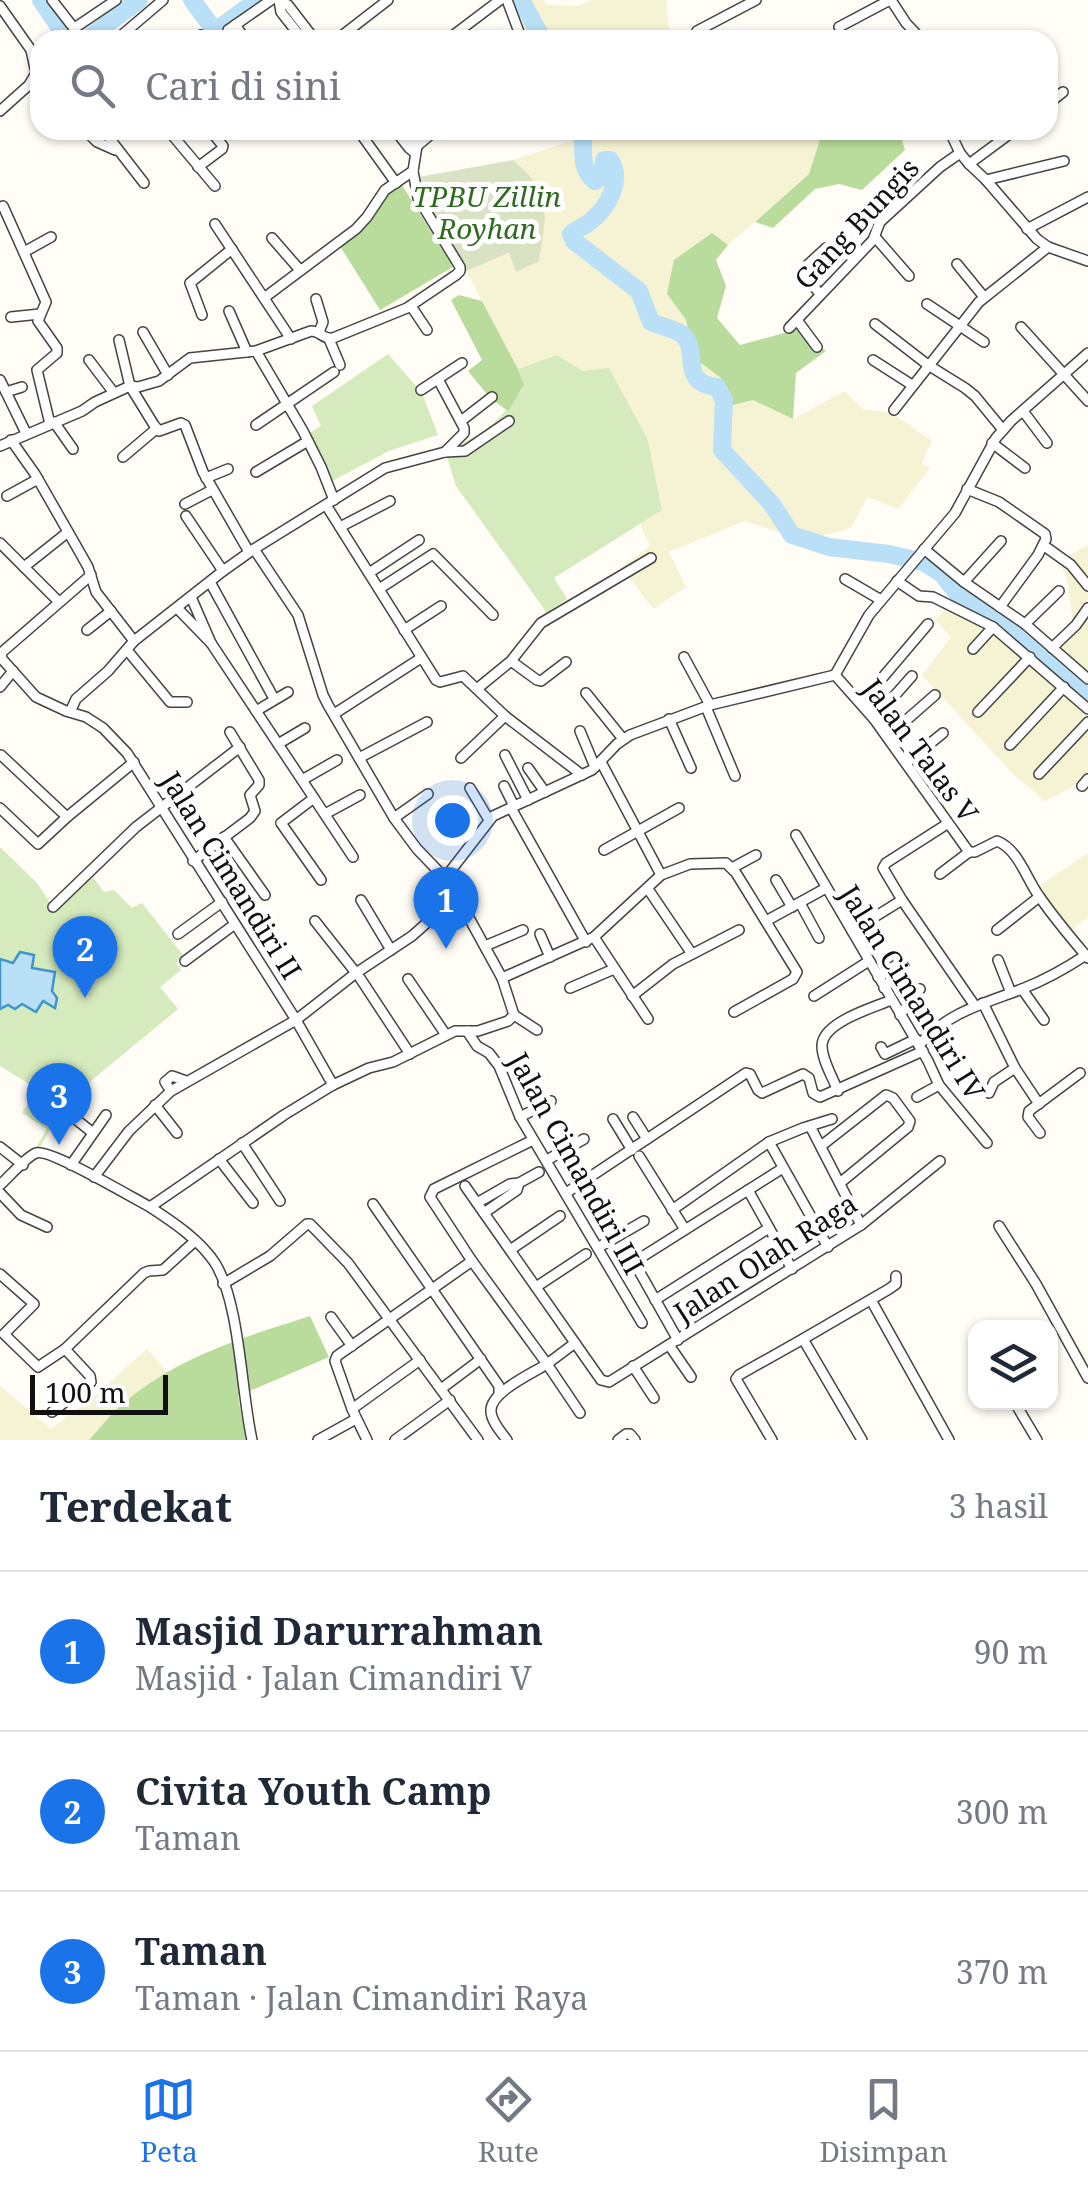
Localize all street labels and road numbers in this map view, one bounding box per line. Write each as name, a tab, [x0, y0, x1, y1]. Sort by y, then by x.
street label: Gang Bungis	[785, 149, 927, 297]
street label: Jalan Talas V	[854, 670, 988, 830]
street label: Jalan Cimandiri II	[152, 763, 311, 986]
street label: Jalan Cimandiri IV	[831, 876, 995, 1107]
street label: Jalan Cimandiri III	[500, 1044, 654, 1281]
street label: Jalan Olah Raga	[665, 1184, 864, 1331]

